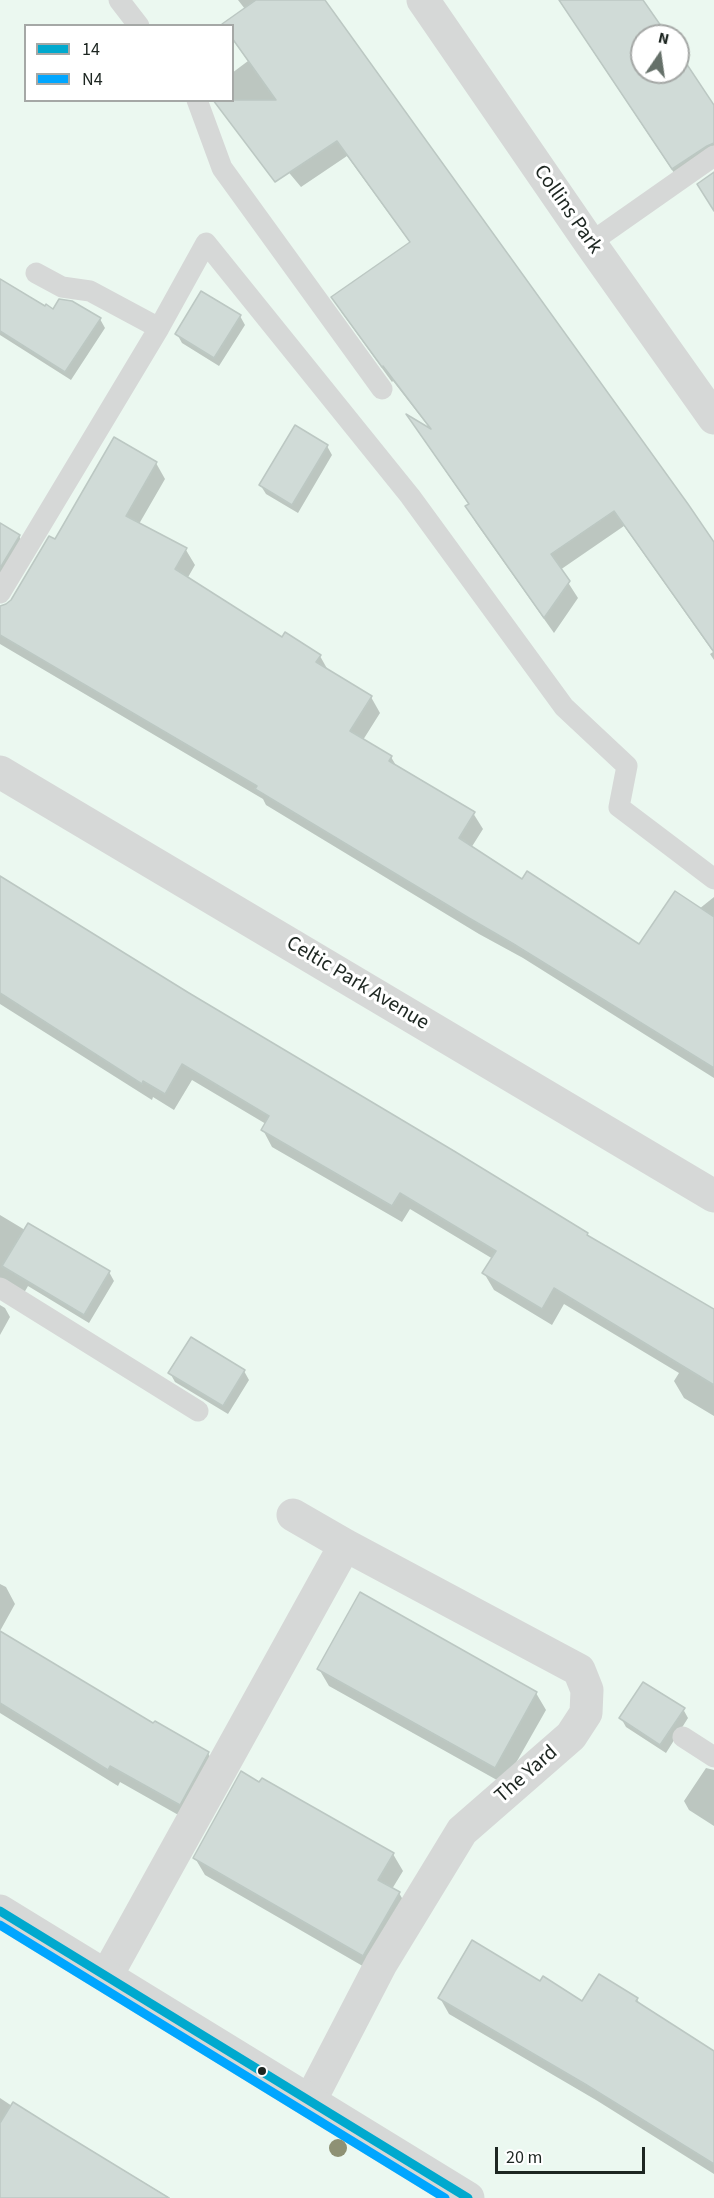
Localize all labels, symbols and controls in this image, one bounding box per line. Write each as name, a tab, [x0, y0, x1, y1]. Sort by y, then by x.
legend	[24, 24, 234, 102]
north arrow	[630, 24, 690, 84]
text: N	[656, 26, 671, 50]
text: 14	[82, 37, 100, 62]
text: N4	[82, 67, 103, 92]
street label: Collins Park	[527, 161, 607, 259]
street label: Celtic Park Avenue	[281, 931, 433, 1037]
street label: The Yard	[490, 1741, 564, 1809]
unlabelled marker	[256, 2065, 268, 2077]
scale bar	[498, 2135, 648, 2173]
text: 20 m	[506, 2145, 542, 2170]

